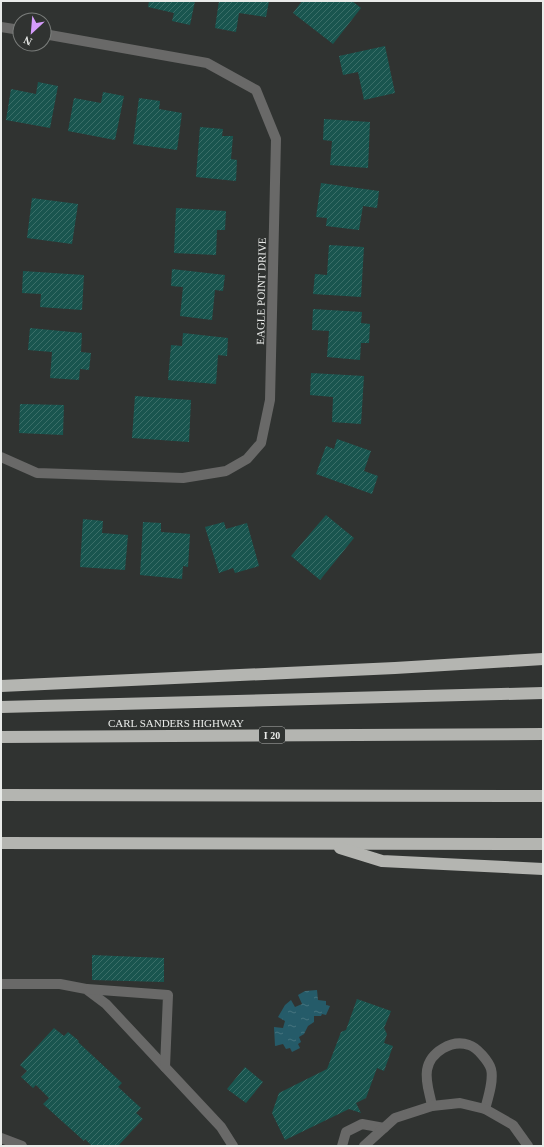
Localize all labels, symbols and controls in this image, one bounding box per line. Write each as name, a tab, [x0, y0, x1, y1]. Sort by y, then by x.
north arrow	[12, 12, 52, 52]
text: N	[21, 34, 34, 48]
street label: EAGLE POINT DRIVE	[254, 237, 268, 345]
street label: CARL SANDERS HIGHWAY	[108, 717, 244, 729]
road number: I 20	[259, 727, 285, 743]

